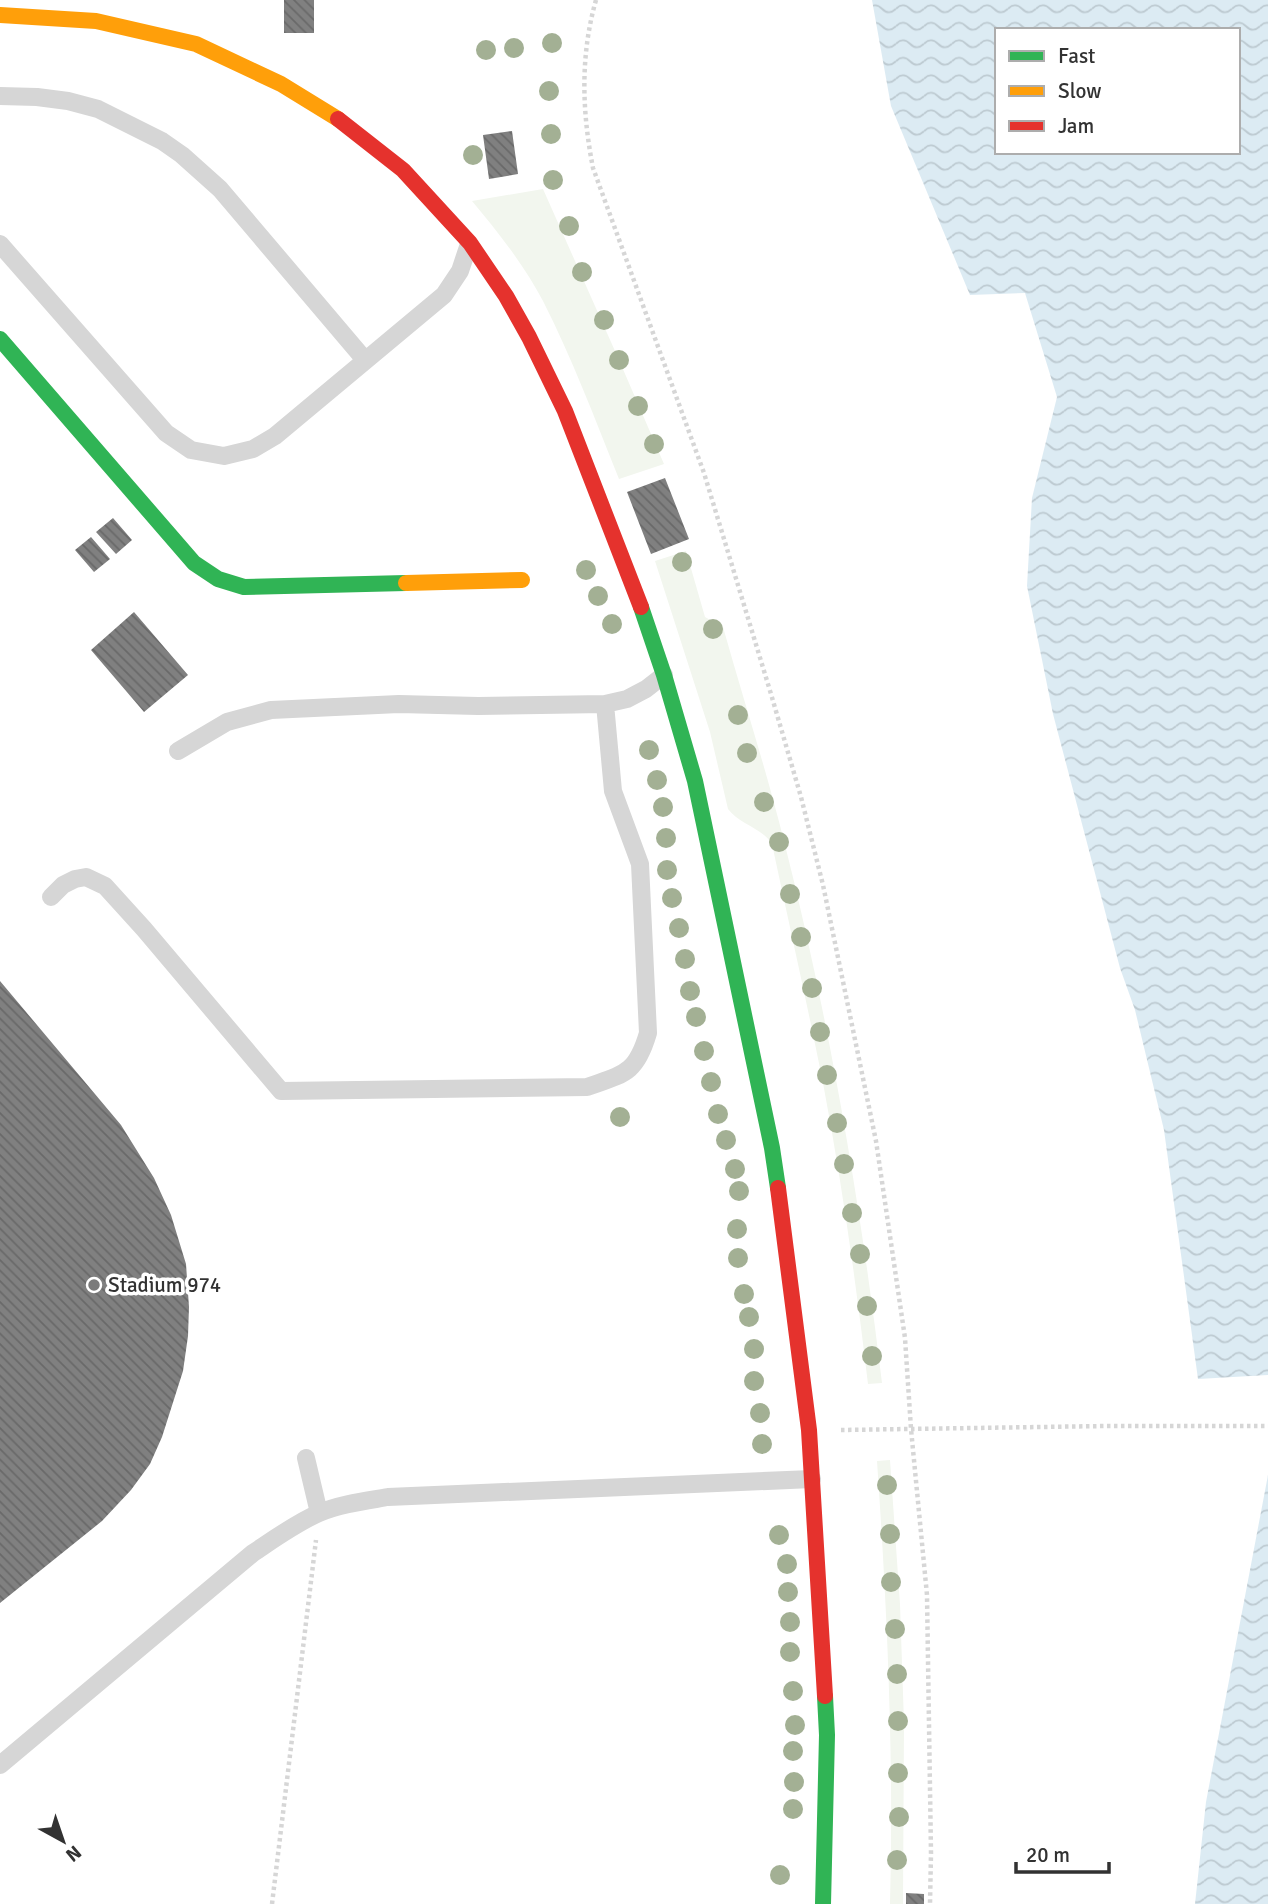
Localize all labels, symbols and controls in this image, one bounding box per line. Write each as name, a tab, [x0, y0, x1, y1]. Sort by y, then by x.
legend	[995, 28, 1240, 154]
text: Fast	[1058, 43, 1095, 69]
text: Slow	[1058, 78, 1102, 104]
text: Jam	[1058, 113, 1094, 139]
place label: Stadium 974	[108, 1272, 221, 1298]
marker: Stadium 974	[86, 1277, 102, 1293]
north arrow	[28, 1806, 98, 1876]
scale bar	[1016, 1830, 1109, 1874]
text: N	[61, 1840, 86, 1867]
text: 20 m	[1026, 1842, 1070, 1868]

